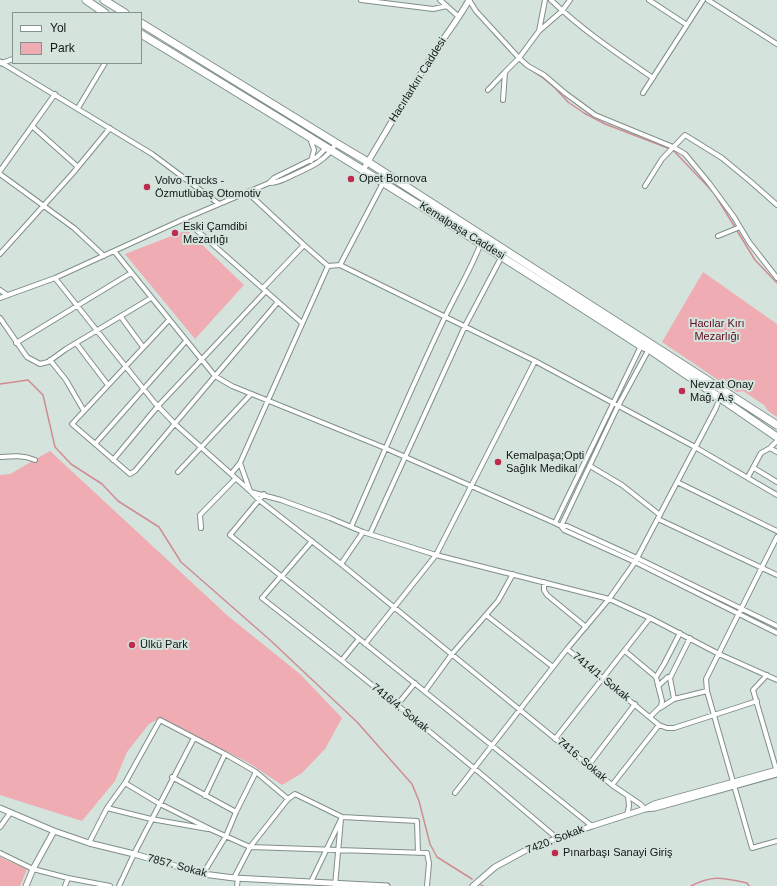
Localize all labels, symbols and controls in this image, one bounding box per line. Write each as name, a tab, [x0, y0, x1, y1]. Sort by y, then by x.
legend	[12, 12, 142, 64]
text: Yol	[50, 21, 66, 35]
street label: Hacırlarkırı Caddesi	[387, 35, 449, 125]
text: Park	[50, 41, 75, 55]
place label: Opet Bornova	[359, 172, 427, 186]
place label: Volvo Trucks - Özmutlubaş Otomotiv	[155, 174, 261, 200]
marker: Opet Bornova	[346, 174, 356, 184]
marker: Volvo Trucks - Özmutlubaş Otomotiv	[142, 182, 152, 192]
street label: Kemalpaşa Caddesi	[417, 199, 507, 263]
place label: Eski Çamdibi Mezarlığı	[183, 220, 247, 246]
marker: Eski Çamdibi Mezarlığı	[170, 228, 180, 238]
park label: Hacılar Kırı Mezarlığı	[689, 317, 745, 343]
place label: Nevzat Onay Mağ. A.ş	[690, 378, 754, 404]
marker: Nevzat Onay Mağ. A.ş	[677, 386, 687, 396]
place label: Kemalpaşa;Opti Sağlık Medikal	[506, 449, 584, 475]
marker: Kemalpaşa;Opti Sağlık Medikal	[493, 457, 503, 467]
place label: Ülkü Park	[140, 638, 188, 652]
marker: Ülkü Park	[127, 640, 137, 650]
street label: 7414/1. Sokak	[570, 650, 632, 704]
street label: 7416/4. Sokak	[369, 681, 431, 735]
street label: 7416. Sokak	[554, 735, 610, 785]
street label: 7420. Sokak	[524, 823, 586, 857]
place label: Pınarbaşı Sanayi Giriş	[563, 846, 672, 860]
marker: Pınarbaşı Sanayi Giriş	[550, 848, 560, 858]
street label: 7857. Sokak	[146, 852, 208, 880]

